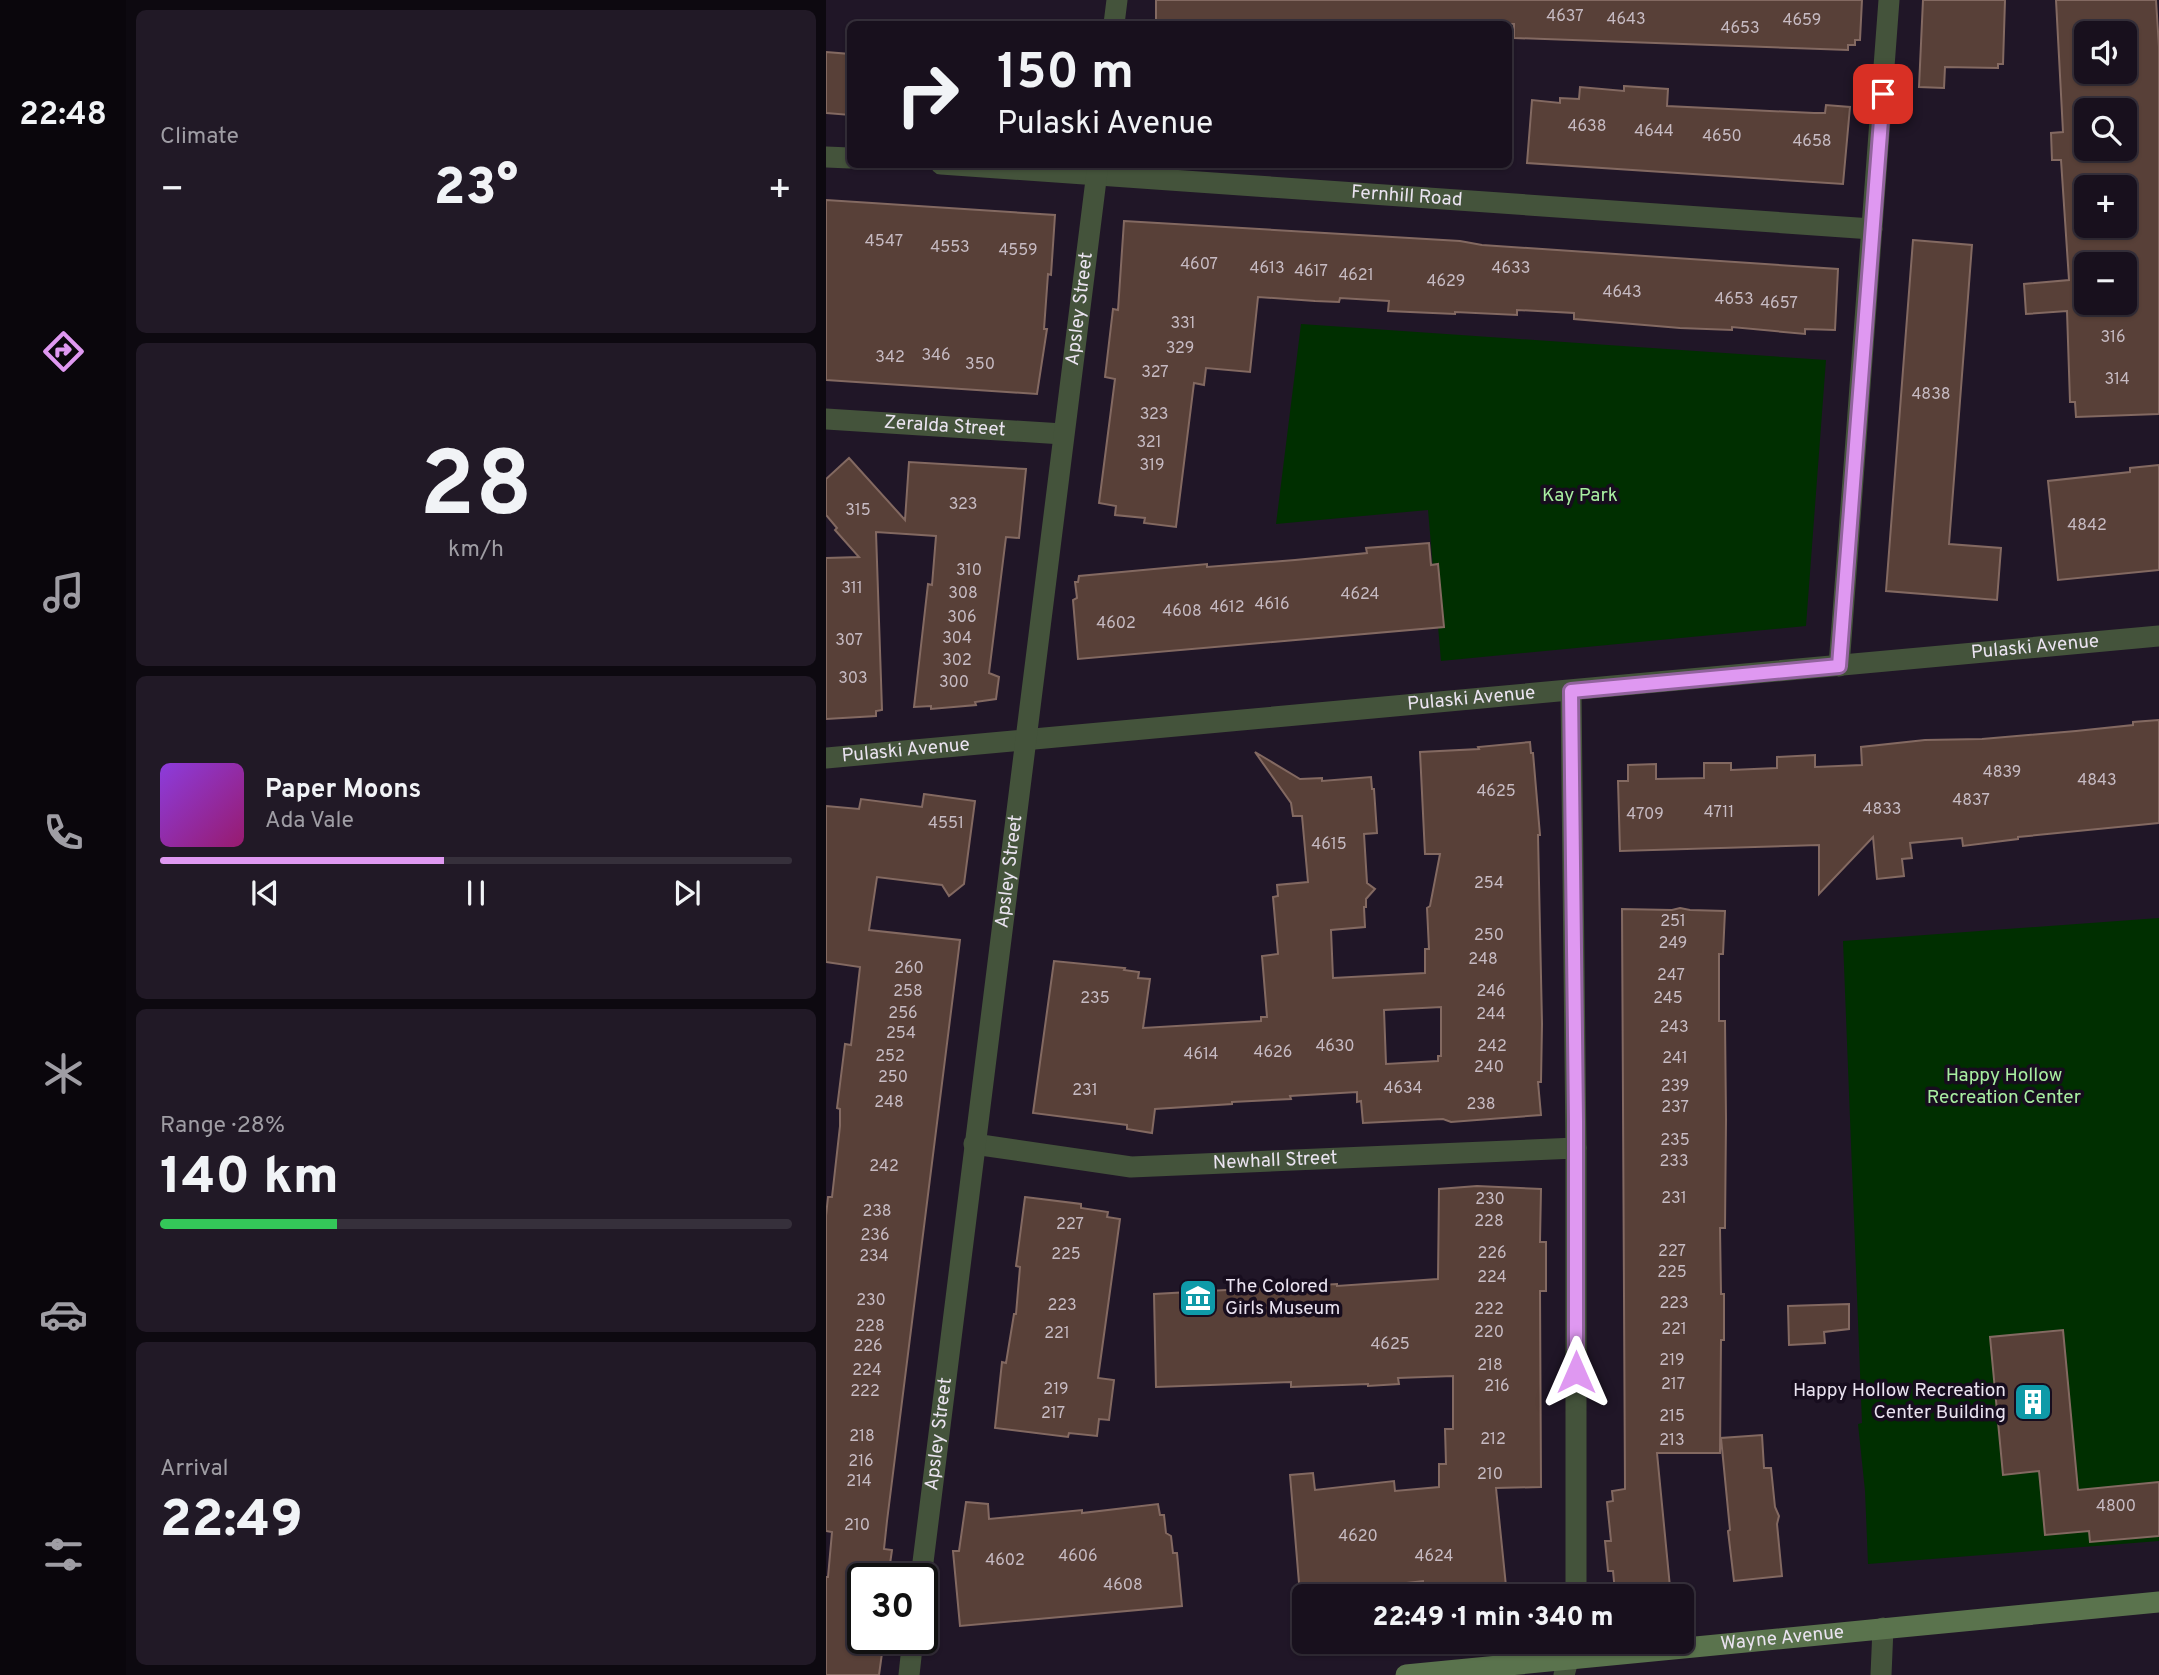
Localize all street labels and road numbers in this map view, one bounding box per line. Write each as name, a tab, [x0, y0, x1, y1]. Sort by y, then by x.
street label: Fernhill Road	[1350, 181, 1463, 212]
street label: Apsley Street	[1061, 251, 1099, 367]
street label: Zeralda Street	[883, 411, 1006, 442]
street label: Pulaski Avenue	[1970, 630, 2100, 665]
street label: Pulaski Avenue	[1406, 681, 1536, 717]
street label: Pulaski Avenue	[841, 733, 971, 769]
street label: Apsley Street	[990, 813, 1028, 930]
street label: Newhall Street	[1212, 1146, 1338, 1175]
street label: Apsley Street	[920, 1376, 958, 1492]
street label: Wayne Avenue	[1719, 1621, 1845, 1656]

